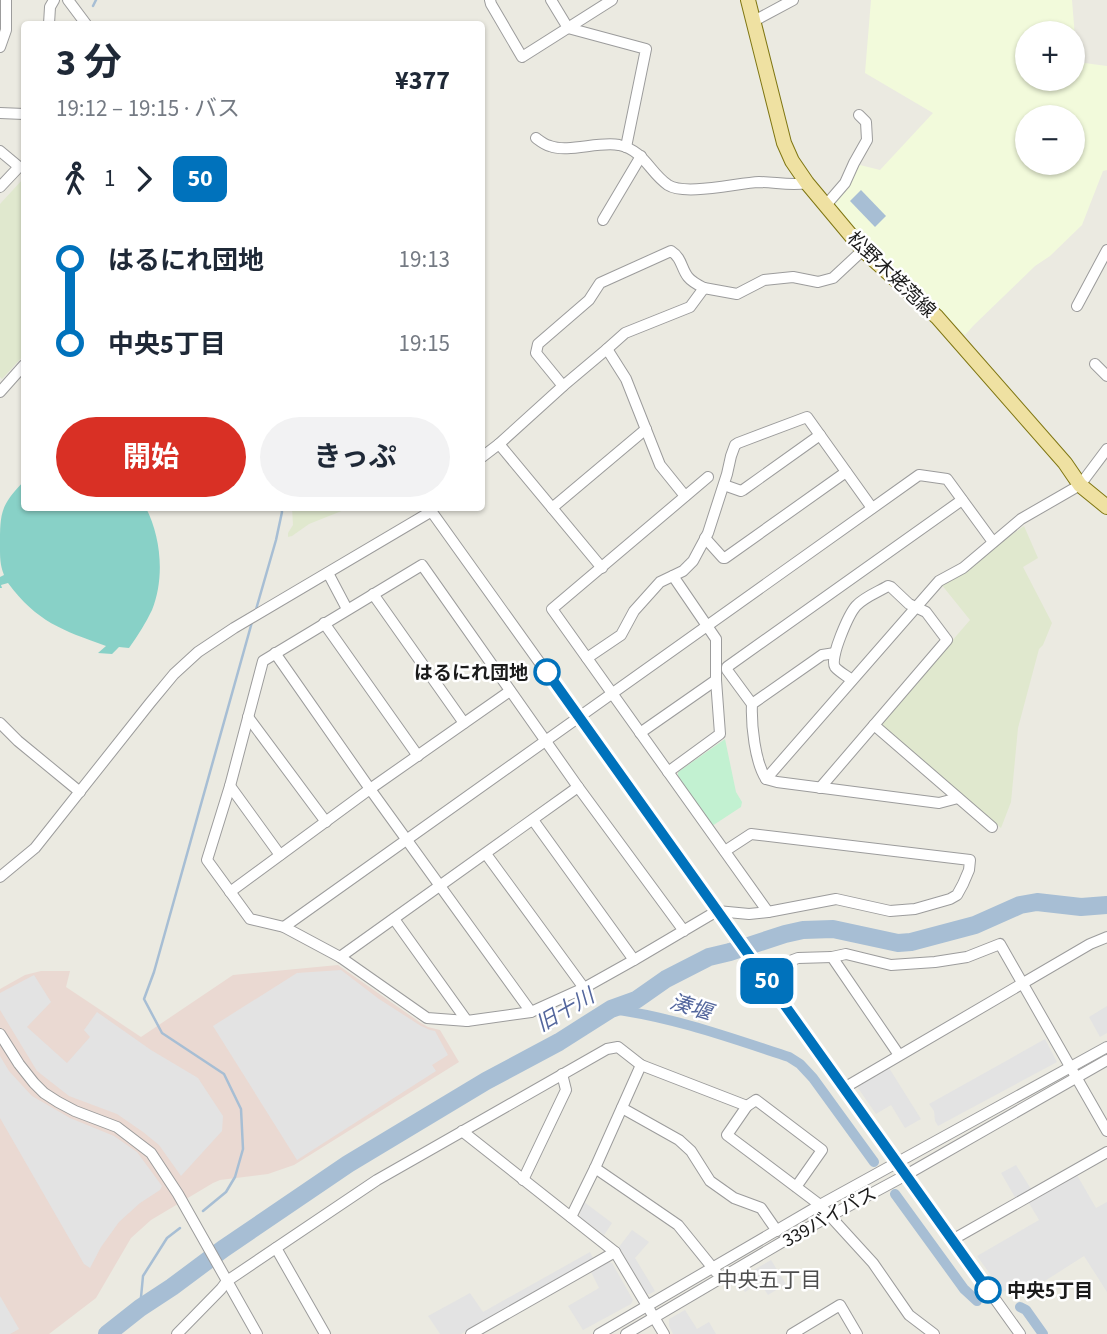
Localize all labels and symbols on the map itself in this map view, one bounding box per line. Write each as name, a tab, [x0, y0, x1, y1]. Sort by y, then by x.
street label: 松野木姥萢線	[841, 226, 941, 324]
marker: はるにれ団地	[534, 659, 560, 685]
place label: はるにれ団地	[414, 660, 528, 687]
line badge: 50	[736, 958, 798, 1004]
water label: 旧十川	[530, 980, 602, 1039]
water label: 湊堰	[667, 987, 719, 1029]
street label: 339バイパス	[778, 1180, 882, 1254]
district label: 中央五丁目	[717, 1265, 822, 1295]
marker: 中央5丁目	[975, 1277, 1001, 1303]
place label: 中央5丁目	[1007, 1278, 1093, 1305]

